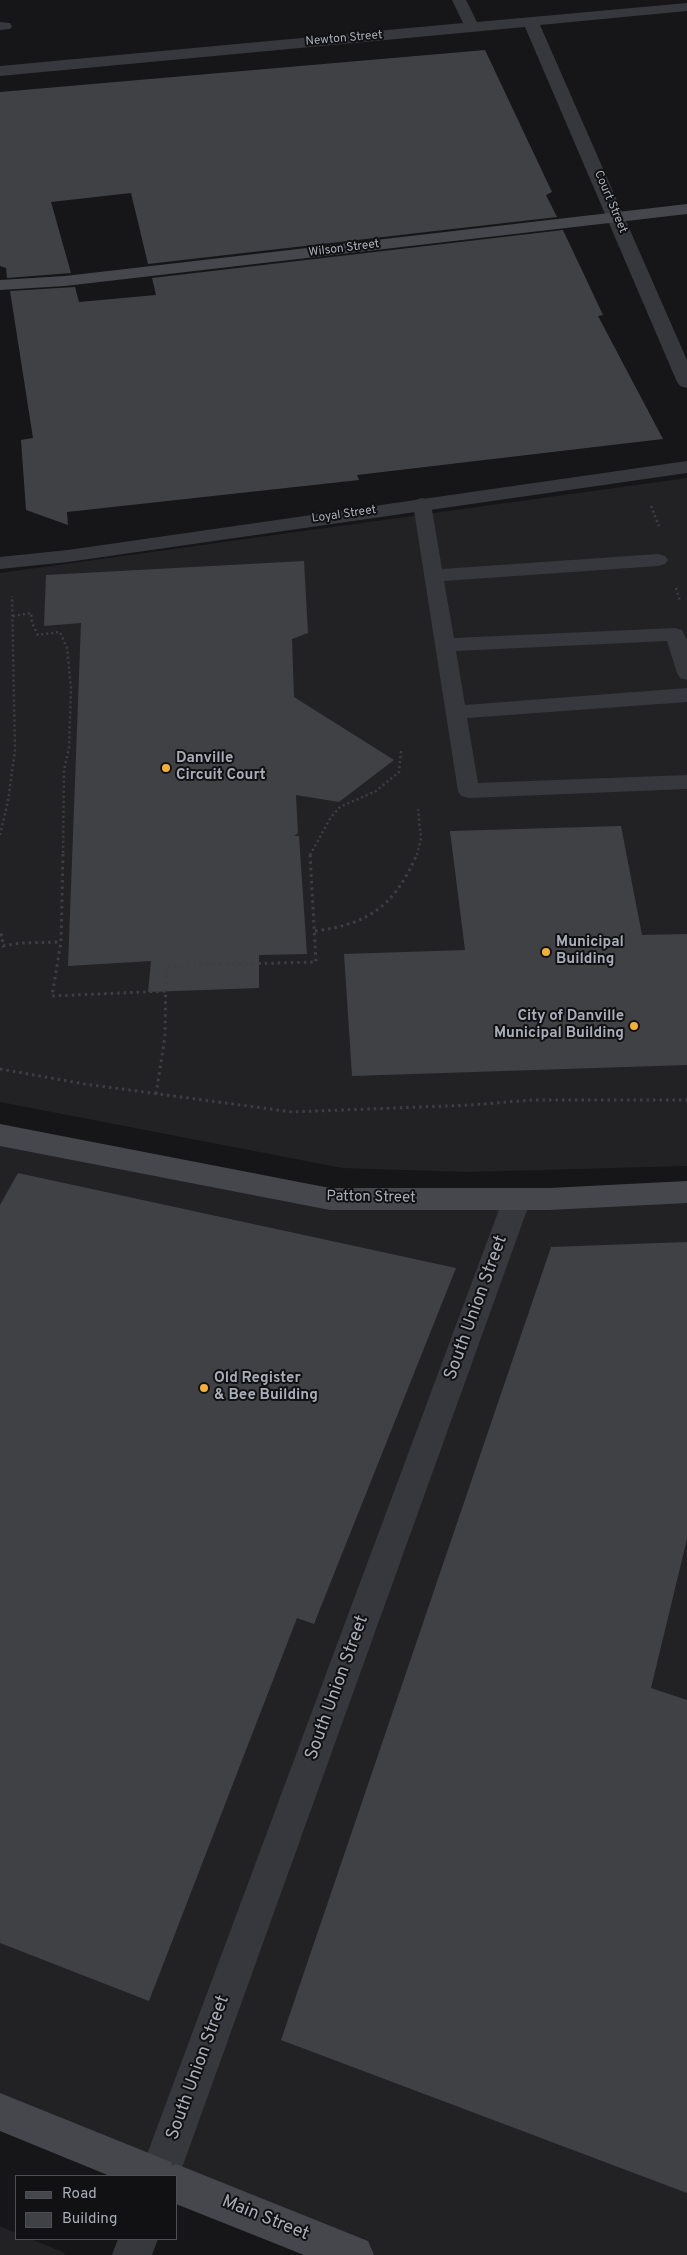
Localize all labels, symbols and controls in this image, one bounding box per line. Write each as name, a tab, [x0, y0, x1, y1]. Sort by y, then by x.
street label: Newton Street	[305, 28, 383, 50]
street label: Court Street	[590, 169, 630, 235]
street label: Wilson Street	[308, 238, 380, 260]
street label: Loyal Street	[311, 503, 377, 527]
place label: Danville Circuit Court	[176, 750, 266, 785]
marker: Danville Circuit Court	[160, 762, 172, 774]
place label: Municipal Building	[556, 934, 624, 969]
marker: Municipal Building	[540, 946, 552, 958]
place label: City of Danville Municipal Building	[494, 1008, 624, 1043]
marker: City of Danville Municipal Building	[628, 1020, 640, 1032]
street label: Patton Street	[326, 1188, 416, 1208]
street label: South Union Street	[441, 1233, 513, 1383]
place label: Old Register & Bee Building	[214, 1370, 318, 1405]
marker: Old Register & Bee Building	[198, 1382, 210, 1394]
street label: South Union Street	[302, 1613, 374, 1763]
street label: South Union Street	[163, 1993, 235, 2143]
legend	[15, 2175, 178, 2240]
text: Road	[62, 2185, 97, 2204]
street label: Main Street	[218, 2192, 312, 2246]
text: Building	[62, 2210, 117, 2229]

